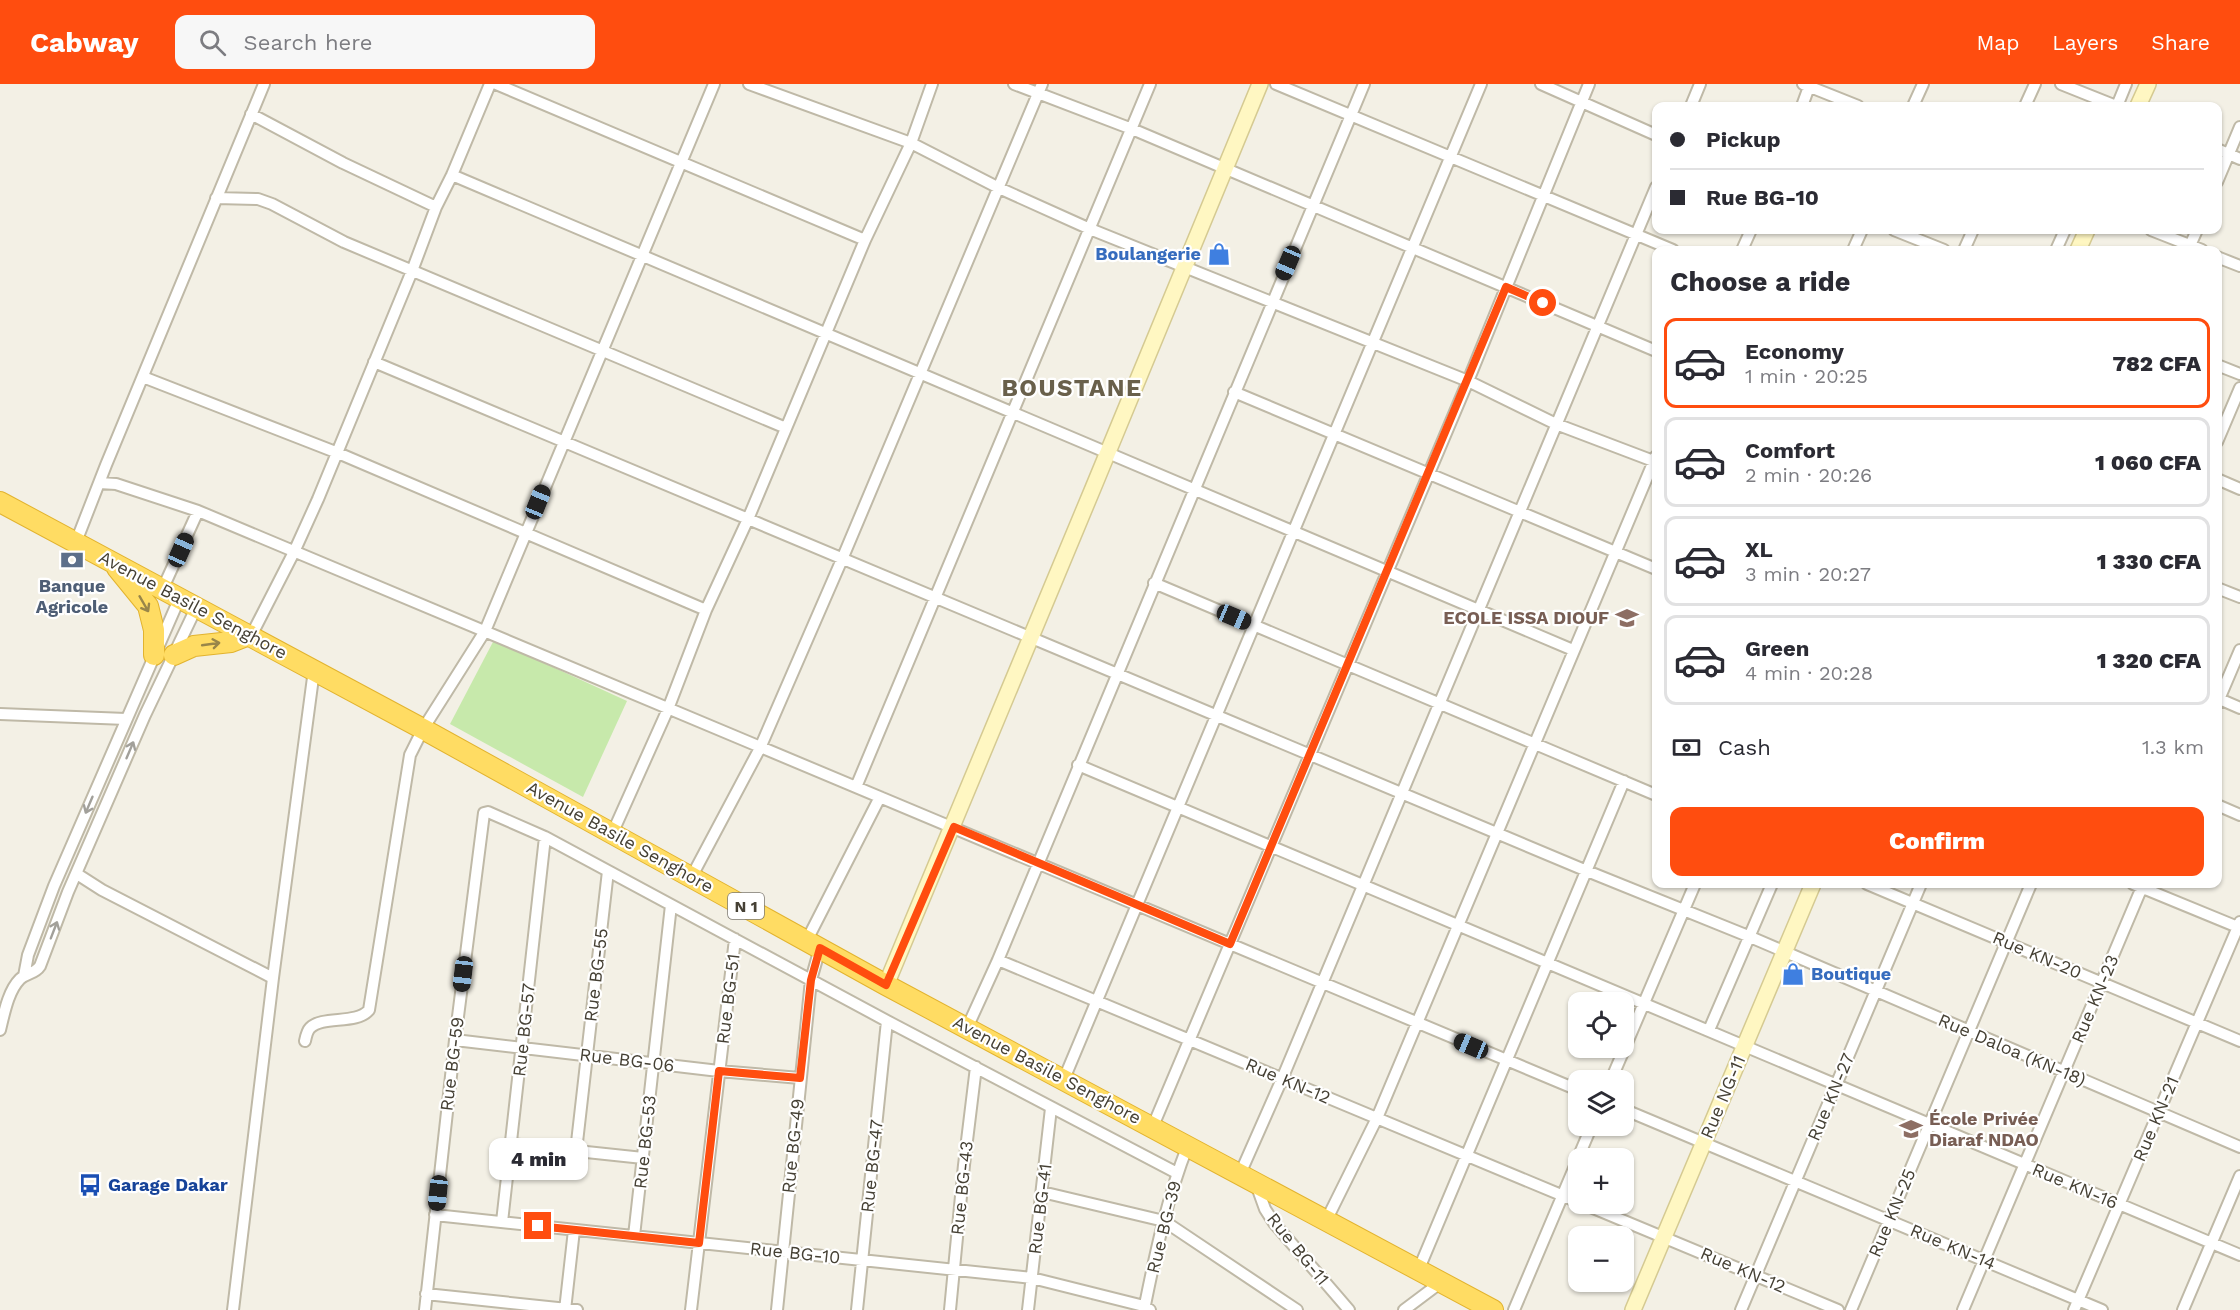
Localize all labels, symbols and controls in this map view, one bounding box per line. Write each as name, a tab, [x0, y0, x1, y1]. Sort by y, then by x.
search box	[175, 15, 595, 69]
text: Cabway	[30, 26, 139, 59]
icon: search	[196, 26, 229, 59]
text: Search here	[244, 30, 373, 55]
text: Map	[1976, 30, 2019, 55]
text: Layers	[2052, 30, 2118, 55]
text: Share	[2151, 30, 2210, 55]
text: Pickup	[1706, 127, 1781, 152]
text: Rue BG-10	[1706, 185, 1819, 210]
shop icon: Boulangerie	[1206, 241, 1232, 267]
place label: Boulangerie	[1095, 243, 1201, 264]
car	[1273, 243, 1303, 283]
text: Choose a ride	[1670, 266, 1850, 298]
route start	[1529, 289, 1556, 316]
icon: car	[1673, 336, 1727, 390]
text: Economy	[1745, 339, 1844, 364]
text: 782 CFA	[2113, 351, 2201, 376]
text: 1 min · 20:25	[1745, 364, 1868, 388]
district label: BOUSTANE	[1001, 374, 1143, 402]
icon: car	[1673, 435, 1727, 489]
text: Comfort	[1745, 438, 1835, 463]
text: 1 060 CFA	[2095, 450, 2201, 475]
text: 2 min · 20:26	[1745, 463, 1872, 487]
car	[523, 482, 553, 522]
car	[165, 530, 197, 570]
icon: car	[1673, 534, 1727, 588]
text: XL	[1745, 537, 1773, 562]
street label: Avenue Basile Senghore	[96, 546, 291, 663]
bank icon: Banque Agricole	[59, 547, 85, 573]
text: 1 330 CFA	[2097, 549, 2201, 574]
text: 3 min · 20:27	[1745, 562, 1871, 586]
place label: Banque Agricole	[36, 575, 108, 617]
one-way arrow	[138, 595, 150, 612]
car	[1214, 602, 1254, 632]
school or university icon: ECOLE ISSA DIOUF	[1614, 605, 1640, 631]
place label: ECOLE ISSA DIOUF	[1443, 607, 1609, 628]
icon: car	[1673, 633, 1727, 687]
text: Green	[1745, 636, 1809, 661]
one-way arrow	[201, 638, 221, 649]
text: 1 320 CFA	[2097, 648, 2201, 673]
text: 4 min · 20:28	[1745, 661, 1873, 685]
icon: cash	[1670, 731, 1703, 764]
text: Cash	[1718, 735, 1771, 760]
text: 1.3 km	[2142, 735, 2204, 759]
one-way arrow	[125, 742, 136, 760]
street label: Avenue Basile Senghore	[523, 776, 717, 897]
one-way arrow	[83, 795, 94, 813]
button: Confirm	[1670, 807, 2204, 876]
road number: N 1	[728, 893, 764, 919]
one-way arrow	[49, 921, 60, 940]
street label: Rue KN-20	[1990, 926, 2085, 983]
street label: Rue BG-55	[579, 927, 612, 1023]
street label: Rue KN-23	[2067, 951, 2123, 1046]
street label: Rue BG-51	[712, 953, 743, 1045]
car	[452, 955, 474, 993]
shop icon: Boutique	[1780, 961, 1806, 987]
place label: Boutique	[1811, 963, 1891, 984]
street label: Rue BG-57	[508, 982, 539, 1078]
map controls	[1568, 992, 1634, 1292]
button: locate	[1568, 992, 1634, 1058]
street label: Rue Daloa (KN-18)	[1935, 1009, 2089, 1090]
street label: Avenue Basile Senghore	[950, 1011, 1145, 1128]
street label: Rue BG-59	[435, 1016, 468, 1112]
car	[1451, 1031, 1491, 1061]
street label: Rue BG-06	[578, 1043, 676, 1076]
street label: Rue KN-27	[1803, 1050, 1858, 1144]
street label: Rue NG-11	[1696, 1052, 1749, 1141]
street label: Rue KN-12	[1242, 1053, 1334, 1108]
button: layers	[1568, 1070, 1634, 1136]
street label: Rue KN-21	[2128, 1073, 2183, 1165]
street label: Rue BG-53	[629, 1094, 660, 1190]
street label: Rue BG-49	[777, 1097, 808, 1195]
place label: École Privée Diaraf NDAO	[1929, 1108, 2039, 1150]
school or university icon: École Privée Diaraf NDAO	[1898, 1116, 1924, 1142]
street label: Rue BG-47	[856, 1118, 887, 1214]
callout: 4 min	[488, 1139, 588, 1181]
street label: Rue BG-43	[946, 1140, 977, 1236]
text: 4 min	[511, 1147, 566, 1171]
button: +	[1568, 1148, 1634, 1214]
street label: Rue KN-16	[2029, 1158, 2121, 1213]
street label: Rue BG-41	[1024, 1162, 1055, 1255]
street label: Rue KN-25	[1864, 1166, 1920, 1260]
bus stop icon: Garage Dakar	[77, 1172, 103, 1198]
place label: Garage Dakar	[108, 1174, 228, 1195]
car	[427, 1174, 449, 1212]
street label: Rue BG-39	[1142, 1178, 1185, 1275]
street label: Rue BG-11	[1263, 1208, 1334, 1289]
route end	[524, 1212, 551, 1239]
street label: Rue KN-14	[1907, 1219, 1999, 1274]
button: −	[1568, 1226, 1634, 1292]
street label: Rue BG-10	[749, 1237, 841, 1268]
street label: Rue KN-12	[1697, 1242, 1789, 1297]

